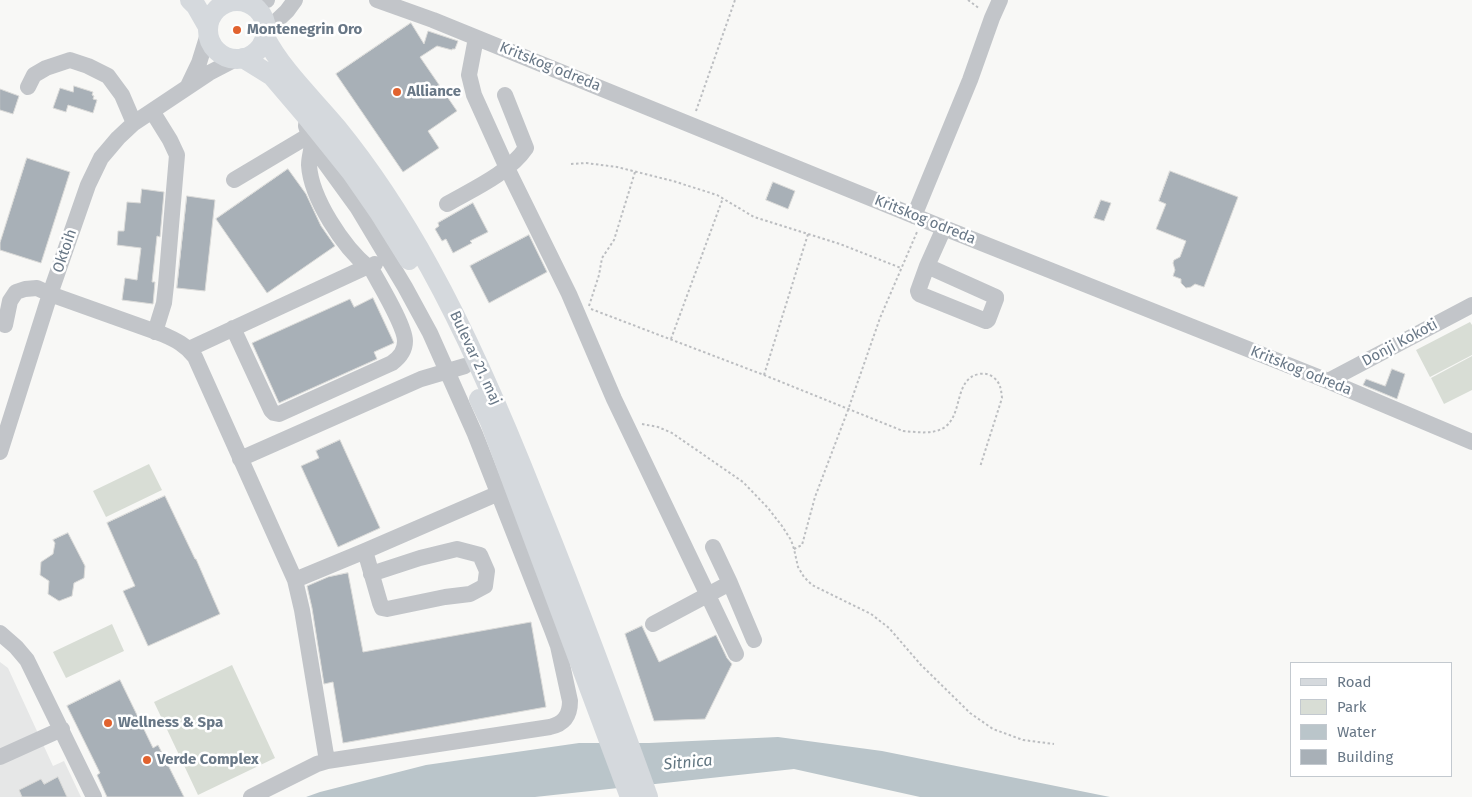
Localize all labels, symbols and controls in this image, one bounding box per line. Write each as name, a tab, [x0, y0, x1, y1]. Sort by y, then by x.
place label: Montenegrin Oro	[247, 21, 362, 39]
marker: Montenegrin Oro	[231, 24, 243, 36]
street label: Kritskog odreda	[497, 38, 603, 96]
place label: Alliance	[407, 83, 461, 101]
marker: Alliance	[391, 86, 403, 98]
street label: Kritskog odreda	[872, 191, 978, 249]
street label: Oktoih	[49, 227, 81, 275]
street label: Bulevar 21. maj	[445, 308, 505, 408]
street label: Donji Kokoti	[1359, 316, 1441, 370]
street label: Kritskog odreda	[1248, 342, 1354, 400]
legend	[1290, 662, 1452, 777]
text: Road	[1337, 673, 1372, 691]
text: Park	[1337, 698, 1367, 716]
place label: Wellness & Spa	[118, 714, 223, 732]
marker: Wellness & Spa	[102, 717, 114, 729]
text: Water	[1337, 723, 1376, 741]
text: Building	[1337, 748, 1393, 766]
place label: Verde Complex	[157, 751, 259, 769]
water label: Sitnica	[663, 751, 713, 775]
marker: Verde Complex	[141, 754, 153, 766]

